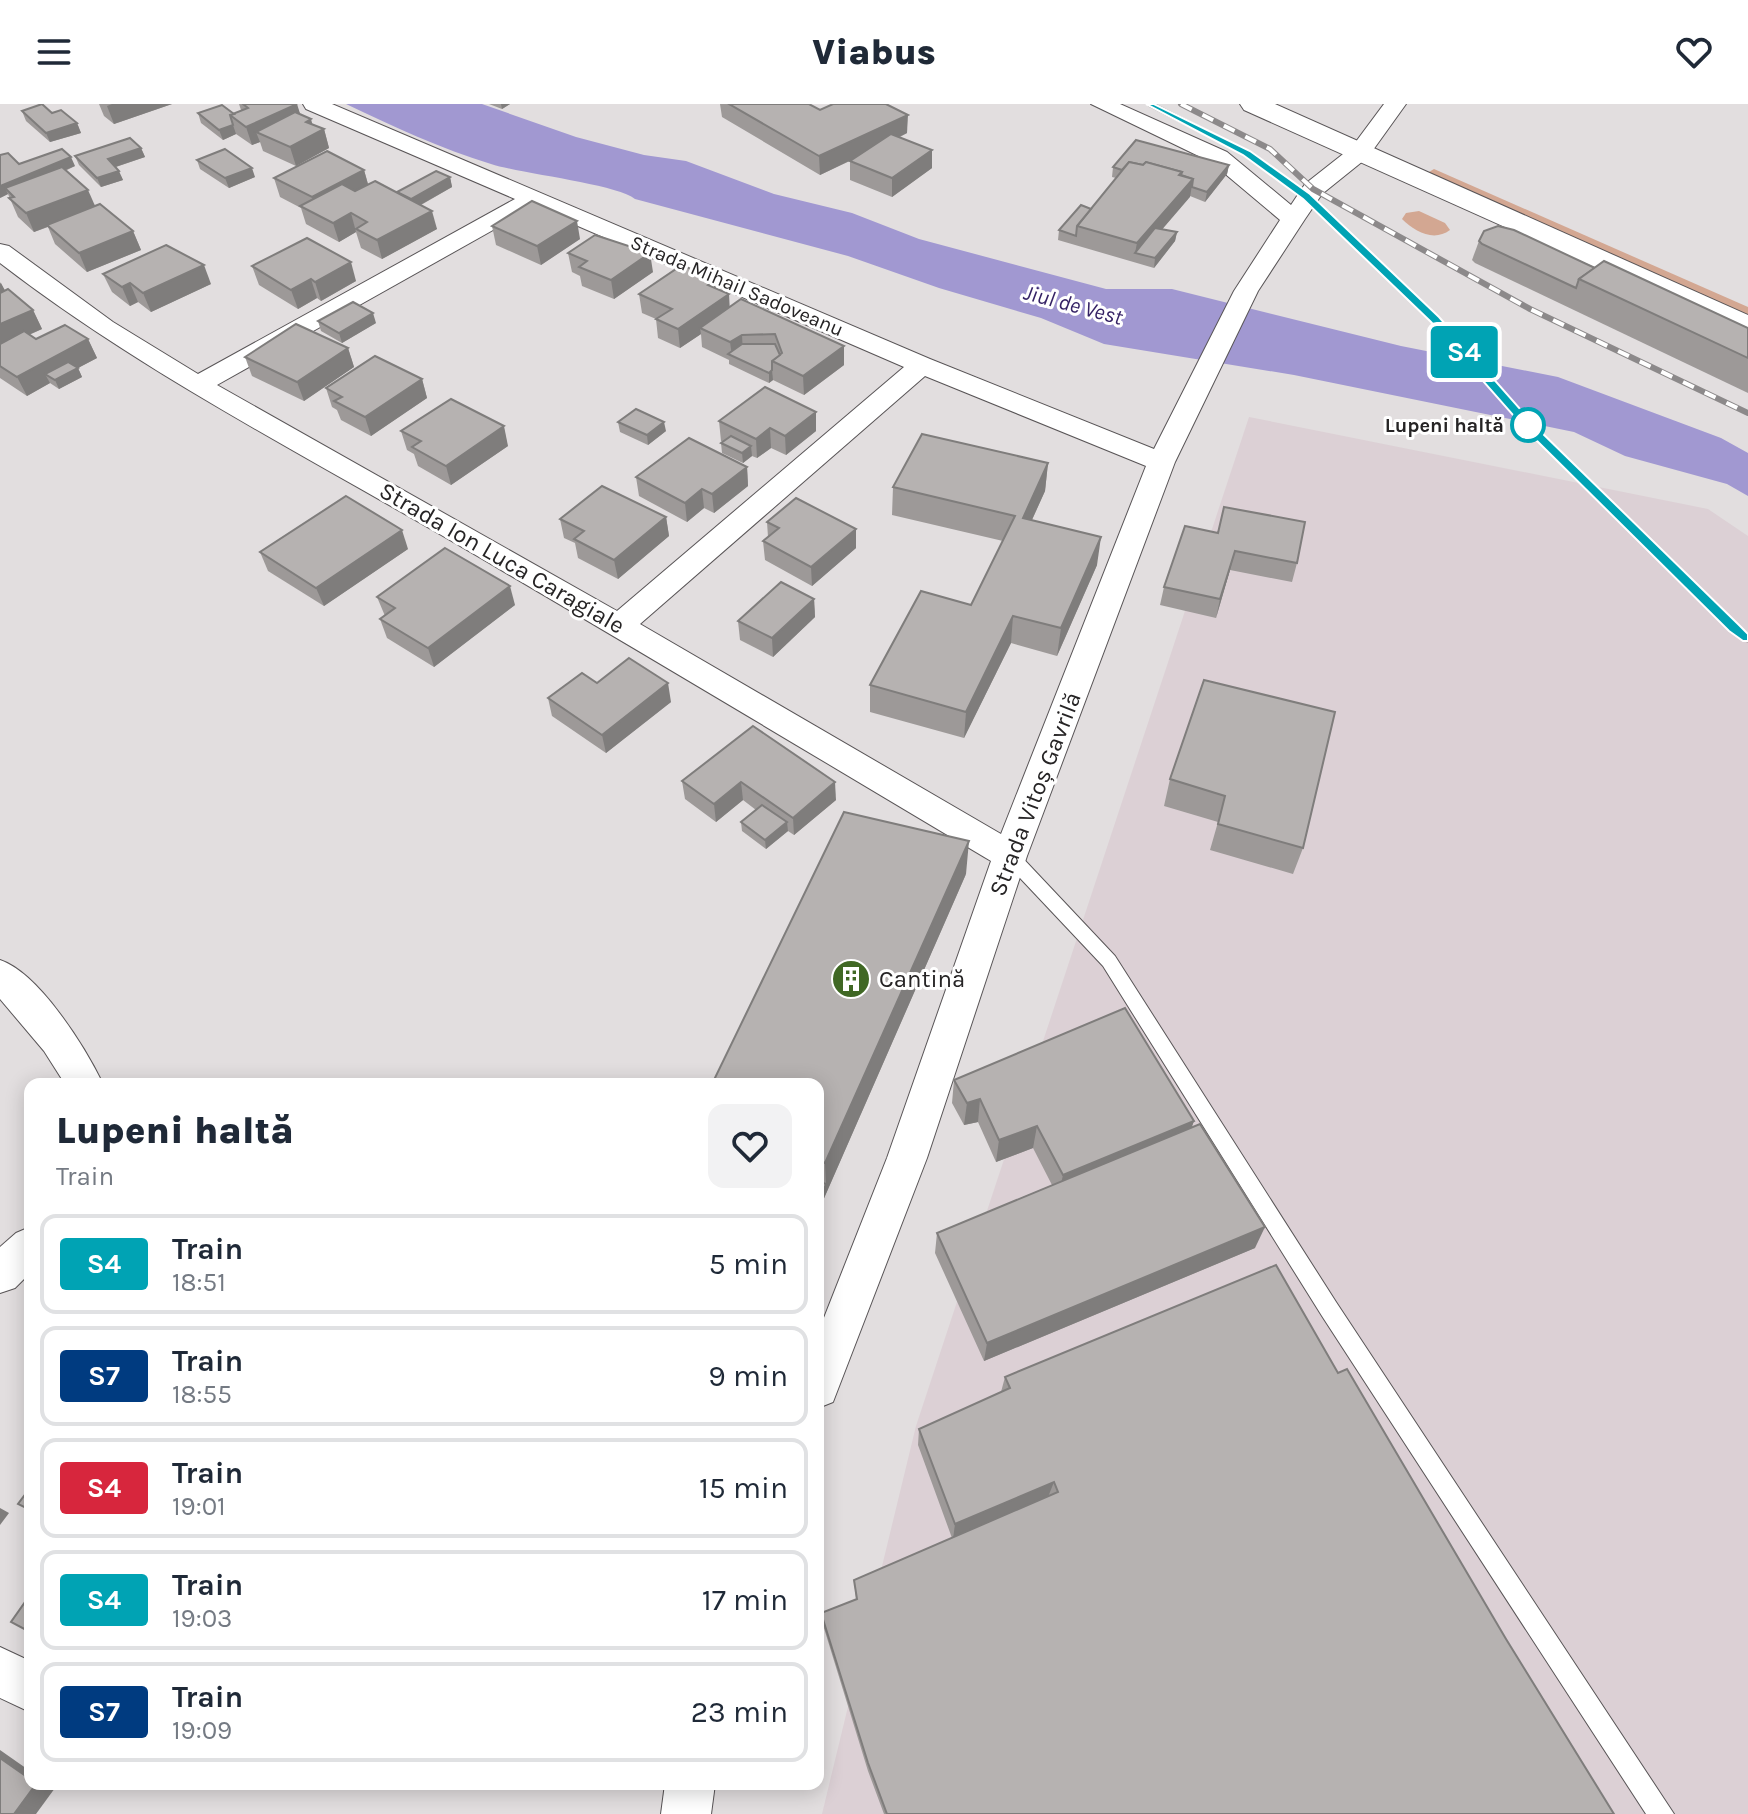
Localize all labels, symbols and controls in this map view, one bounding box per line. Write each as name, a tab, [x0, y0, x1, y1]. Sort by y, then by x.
icon: menu	[32, 30, 76, 74]
icon: heart	[1672, 30, 1716, 74]
text: Viabus	[812, 31, 936, 73]
street label: Strada Mihail Sadoveanu	[627, 231, 847, 341]
water label: Jiul de Vest	[1021, 279, 1126, 331]
line badge: S4	[1428, 326, 1500, 378]
text: S4	[1447, 335, 1481, 368]
marker: Lupeni haltă	[1511, 408, 1545, 442]
place label: Lupeni haltă	[1385, 414, 1504, 437]
street label: Strada Ion Luca Caragiale	[374, 476, 630, 640]
street label: Strada Vitoș Gavrilă	[983, 688, 1087, 900]
building icon: Cantină	[830, 958, 872, 1000]
place label: Cantină	[879, 965, 965, 993]
button: heart	[708, 1104, 792, 1188]
text: Lupeni haltă	[56, 1108, 294, 1153]
text: Train	[56, 1161, 114, 1192]
text: Train	[172, 1231, 243, 1267]
text: 5 min	[709, 1246, 788, 1282]
text: S4	[87, 1247, 121, 1280]
text: 18:51	[172, 1267, 226, 1298]
text: Train	[172, 1343, 243, 1379]
text: 9 min	[708, 1358, 788, 1394]
text: S7	[88, 1359, 120, 1392]
text: 18:55	[172, 1379, 232, 1410]
text: Train	[172, 1455, 243, 1491]
text: 15 min	[699, 1470, 788, 1506]
text: S4	[87, 1471, 121, 1504]
text: 19:01	[172, 1491, 226, 1522]
text: Train	[172, 1567, 243, 1603]
text: 17 min	[702, 1582, 788, 1618]
text: S4	[87, 1583, 121, 1616]
text: 19:03	[172, 1603, 232, 1634]
text: Train	[172, 1679, 243, 1715]
text: 23 min	[691, 1694, 788, 1730]
text: S7	[88, 1695, 120, 1728]
text: 19:09	[172, 1715, 232, 1746]

